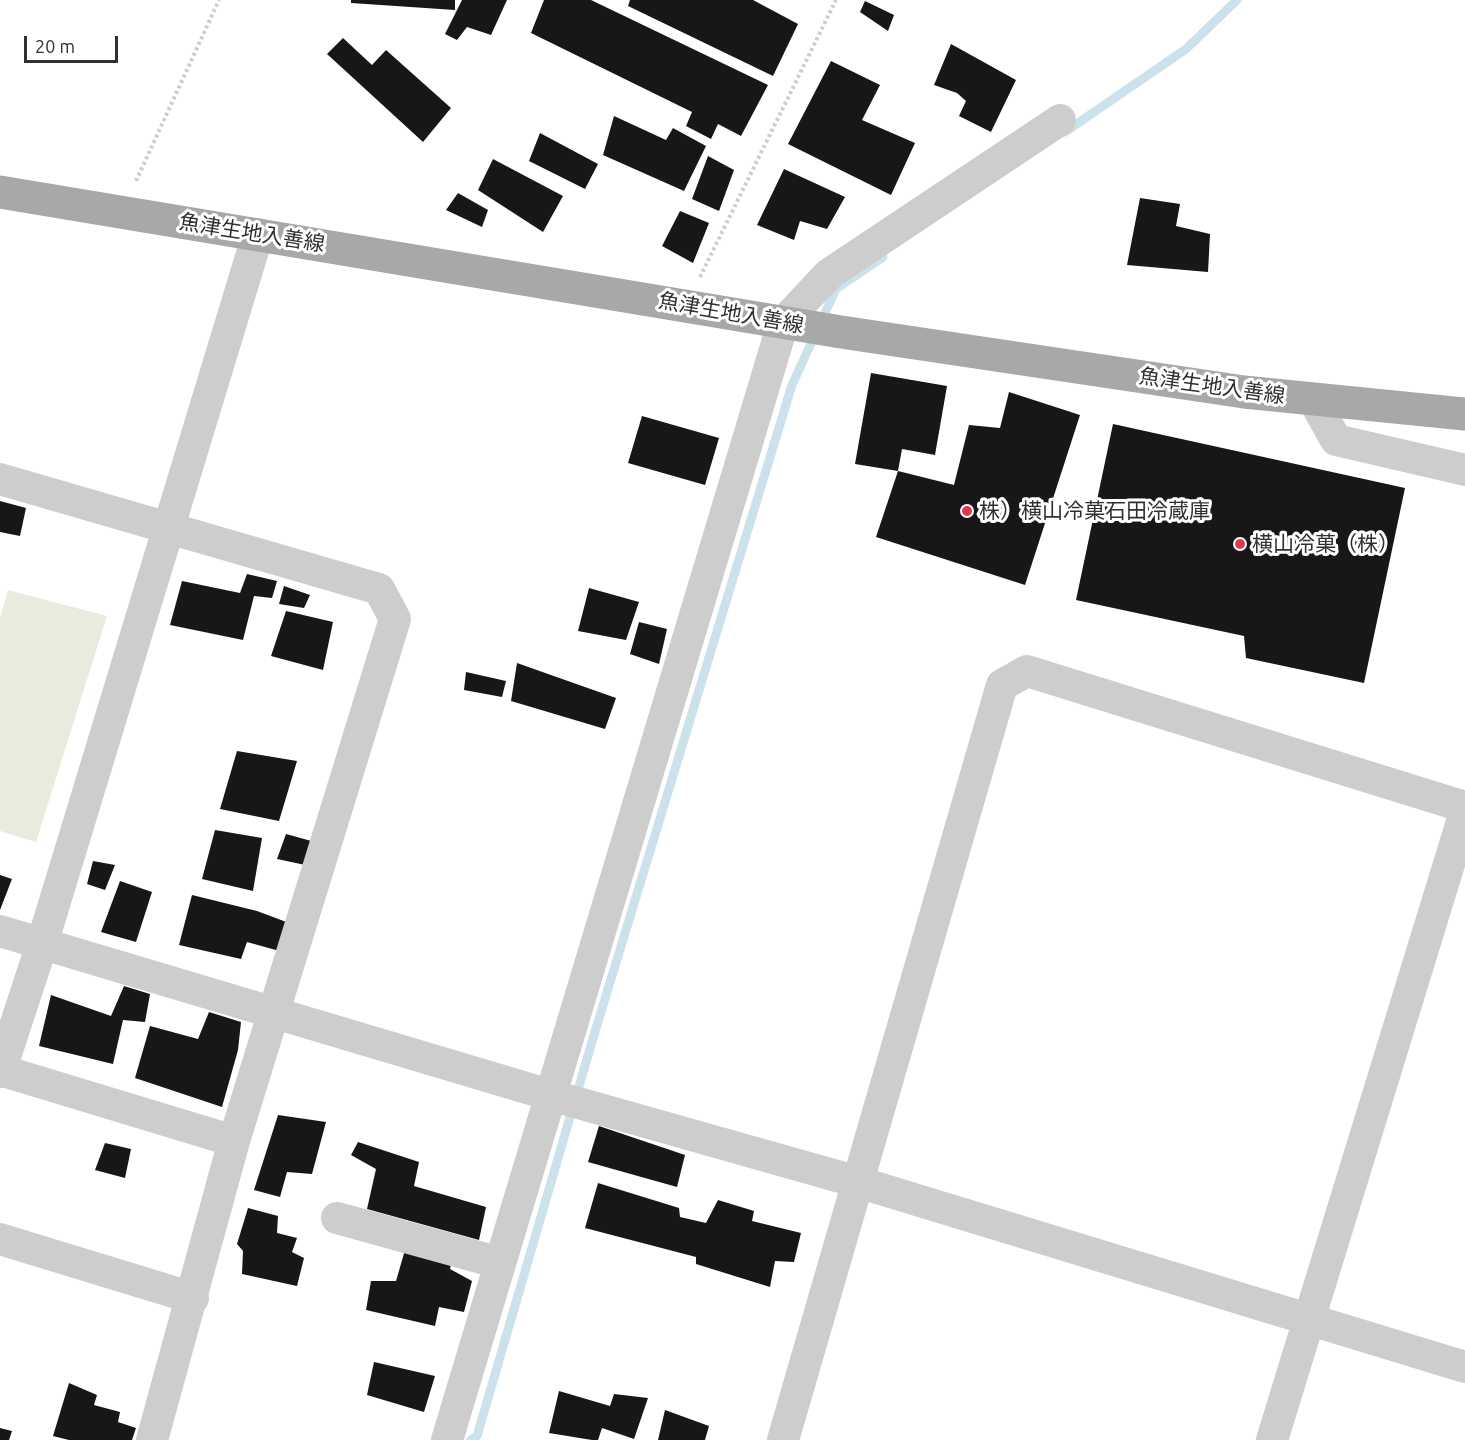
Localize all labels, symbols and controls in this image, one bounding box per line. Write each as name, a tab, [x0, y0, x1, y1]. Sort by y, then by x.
scale bar	[27, 24, 122, 62]
text: 20 m	[35, 36, 75, 56]
street label: 魚津生地入善線	[177, 209, 327, 257]
street label: 魚津生地入善線	[656, 288, 806, 338]
street label: 魚津生地入善線	[1137, 363, 1287, 409]
place label: 株）横山冷菓石田冷蔵庫	[979, 498, 1210, 524]
marker: 株）横山冷菓石田冷蔵庫	[960, 504, 974, 518]
place label: 横山冷菓（株）	[1252, 531, 1399, 557]
marker: 横山冷菓（株）	[1233, 537, 1247, 551]

